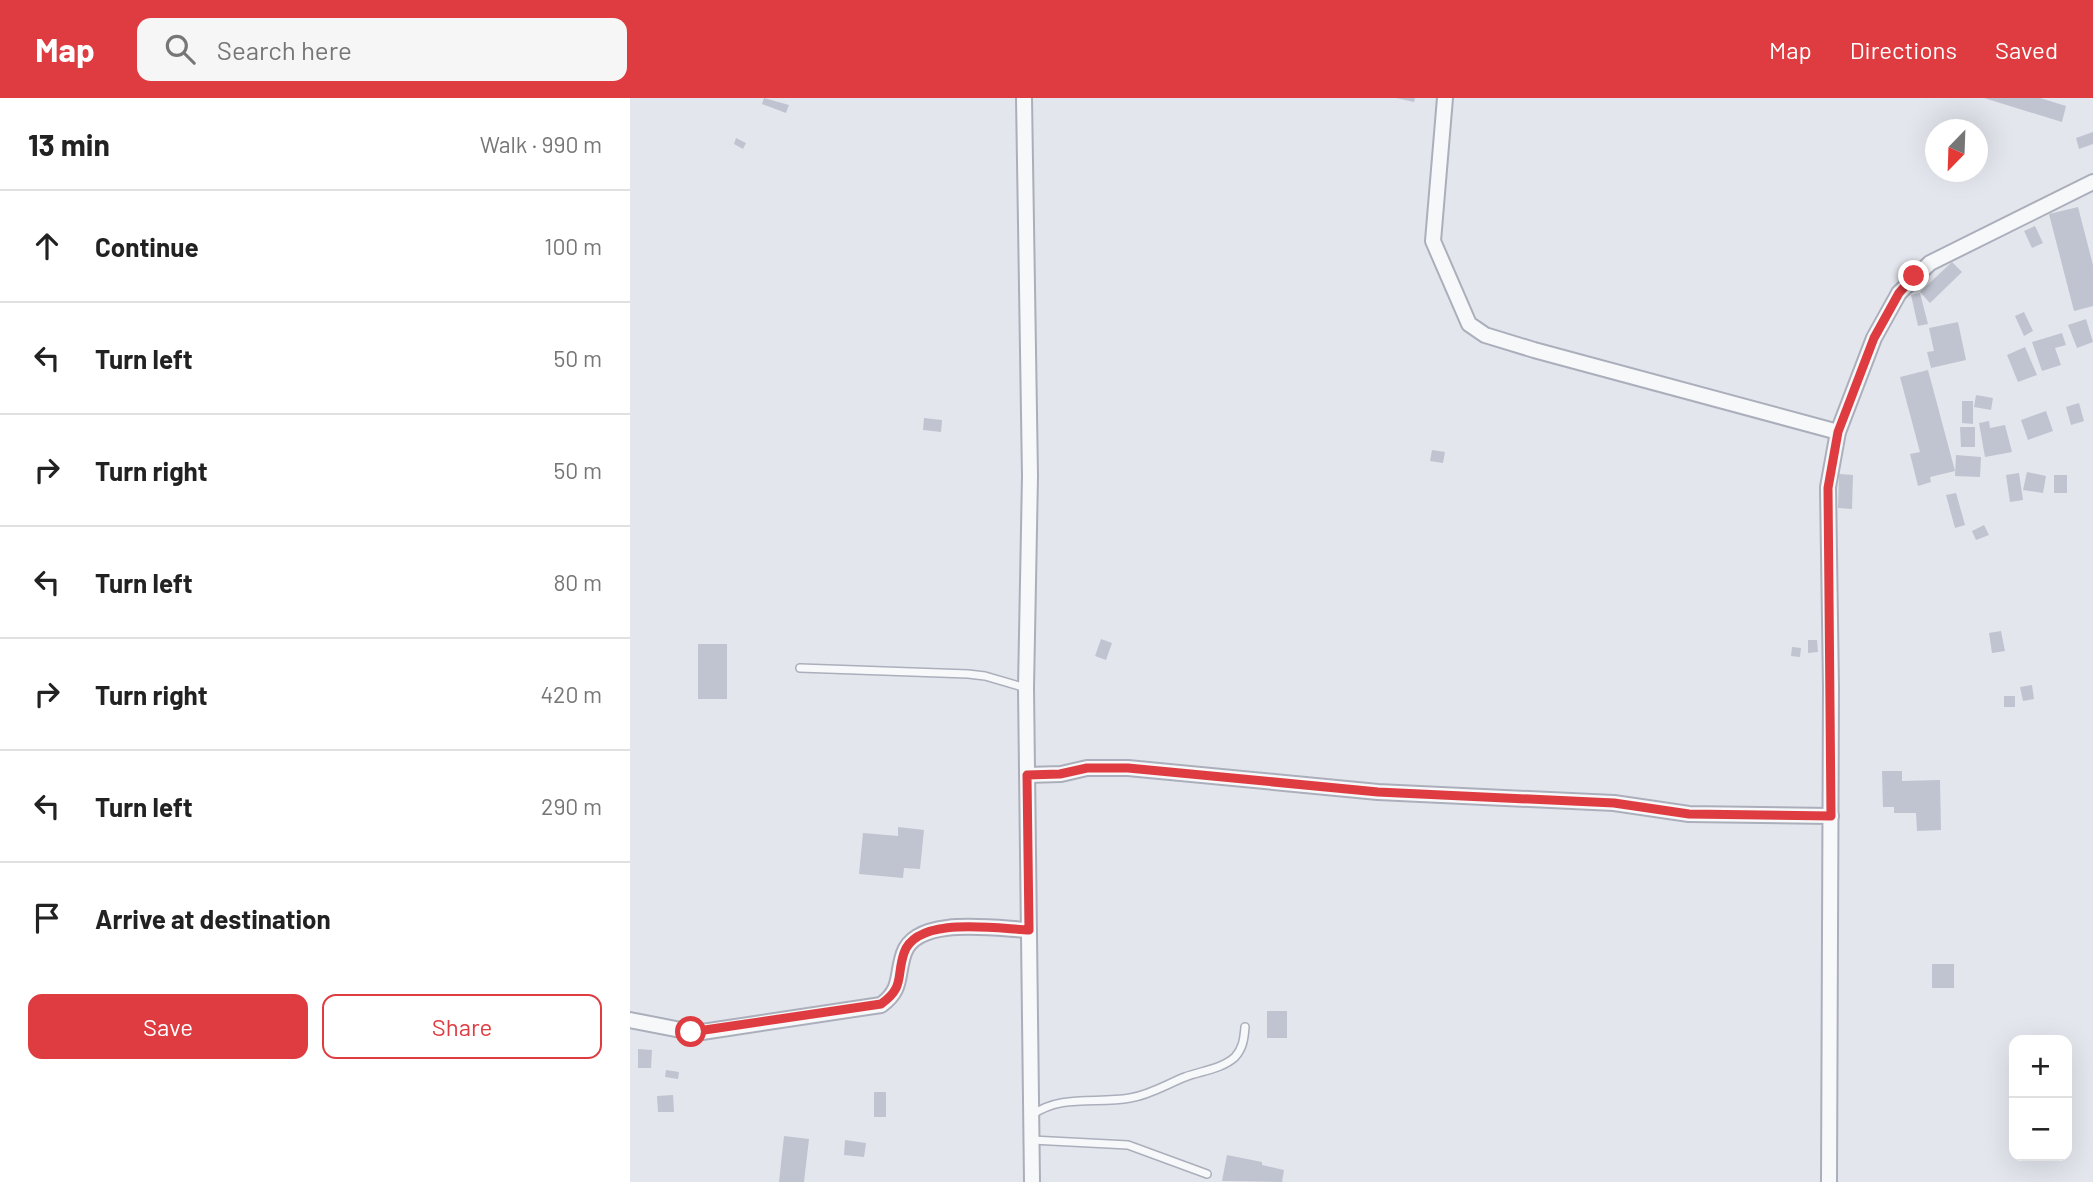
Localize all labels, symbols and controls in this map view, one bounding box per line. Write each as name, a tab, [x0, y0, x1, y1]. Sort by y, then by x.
search box	[137, 18, 627, 81]
text: Map	[35, 29, 95, 69]
icon: search	[161, 30, 199, 68]
text: Search here	[217, 34, 352, 65]
text: Map	[1769, 35, 1812, 64]
text: Directions	[1850, 35, 1957, 64]
text: Saved	[1995, 35, 2058, 64]
north arrow	[1925, 119, 1988, 182]
text: 13 min	[28, 126, 110, 162]
text: Walk · 990 m	[480, 130, 602, 158]
icon: ahead	[28, 227, 66, 265]
text: Continue	[95, 231, 199, 262]
text: 100 m	[544, 232, 602, 260]
route end	[1898, 260, 1929, 291]
icon: left	[28, 339, 66, 377]
text: Turn left	[95, 343, 193, 374]
text: 50 m	[554, 344, 602, 372]
icon: right	[28, 451, 66, 489]
text: Turn right	[95, 455, 208, 486]
text: 50 m	[554, 456, 602, 484]
icon: left	[28, 563, 66, 601]
text: Turn left	[95, 567, 193, 598]
text: 80 m	[553, 568, 602, 596]
icon: right	[28, 675, 66, 713]
text: Turn right	[95, 679, 208, 710]
text: 420 m	[540, 680, 602, 708]
icon: left	[28, 787, 66, 825]
text: Turn left	[95, 791, 193, 822]
text: 290 m	[541, 792, 602, 820]
icon: arrive	[28, 899, 66, 937]
text: Arrive at destination	[95, 903, 331, 934]
button: Save	[28, 994, 308, 1059]
button: Share	[322, 994, 602, 1059]
route start	[675, 1016, 706, 1047]
map controls	[2009, 1035, 2072, 1161]
button: +	[2009, 1035, 2072, 1098]
button: −	[2009, 1098, 2072, 1161]

